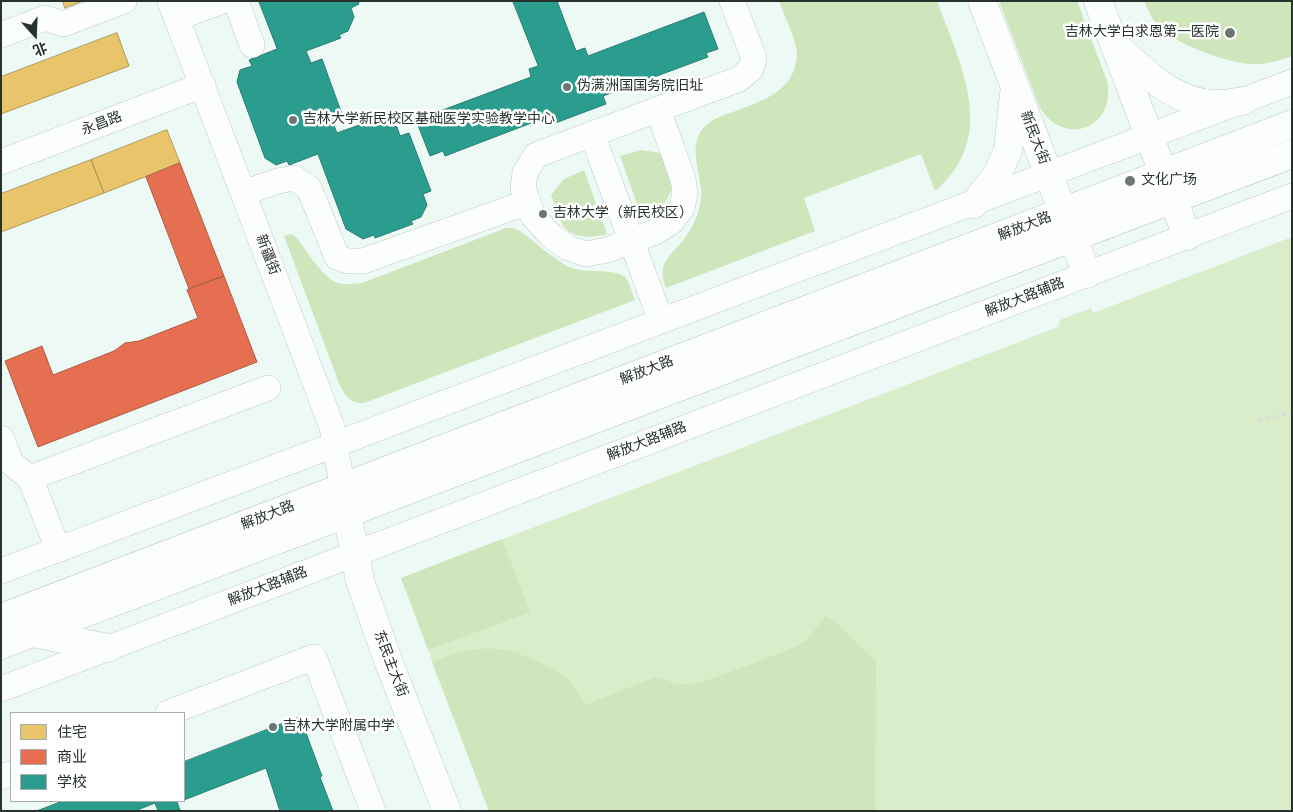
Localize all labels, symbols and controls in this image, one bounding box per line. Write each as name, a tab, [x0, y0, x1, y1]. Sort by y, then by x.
north arrow	[10, 10, 60, 60]
place label: 吉林大学白求恩第一医院	[1065, 25, 1219, 41]
marker: 吉林大学白求恩第一医院	[1223, 26, 1237, 40]
text: 北	[30, 37, 50, 61]
place label: 伪满洲国国务院旧址	[577, 79, 703, 95]
marker: 伪满洲国国务院旧址	[561, 81, 573, 93]
street label: 永昌路	[79, 109, 125, 139]
street label: 新民大街	[1016, 109, 1052, 167]
place label: 吉林大学新民校区基础医学实验教学中心	[303, 112, 555, 128]
marker: 吉林大学新民校区基础医学实验教学中心	[287, 114, 299, 126]
place label: 文化广场	[1141, 173, 1197, 189]
marker: 文化广场	[1123, 174, 1137, 188]
place label: 吉林大学（新民校区）	[553, 206, 693, 222]
marker: 吉林大学（新民校区）	[537, 208, 549, 220]
street label: 解放大路	[996, 209, 1054, 245]
street label: 新疆街	[252, 232, 282, 278]
street label: 解放大路辅路	[983, 275, 1067, 321]
street label: 解放大路	[618, 353, 676, 389]
street label: 解放大路辅路	[605, 419, 689, 465]
street label: 解放大路	[239, 498, 297, 534]
street label: 解放大路辅路	[226, 564, 310, 610]
street label: 东民主大街	[370, 628, 410, 700]
legend	[10, 712, 185, 802]
place label: 吉林大学附属中学	[283, 719, 395, 735]
text: 住宅	[57, 721, 87, 743]
marker: 吉林大学附属中学	[267, 721, 279, 733]
text: 商业	[57, 746, 87, 768]
text: 学校	[57, 771, 87, 793]

